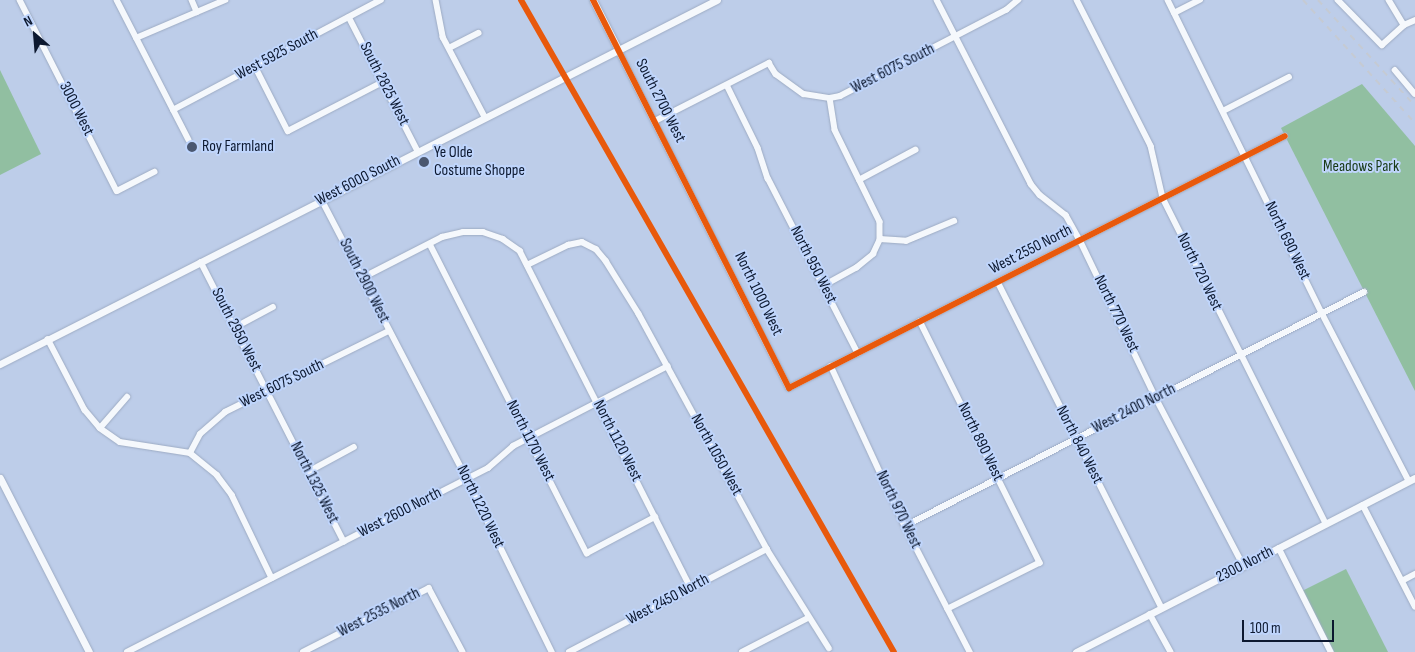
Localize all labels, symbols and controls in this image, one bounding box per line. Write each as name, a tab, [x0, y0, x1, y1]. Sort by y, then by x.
north arrow	[10, 10, 60, 60]
text: N	[21, 12, 35, 30]
street label: West 5925 South	[232, 25, 322, 85]
street label: South 2825 West	[355, 39, 413, 129]
street label: West 6075 South	[848, 40, 938, 98]
street label: South 2700 West	[631, 56, 689, 146]
street label: 3000 West	[54, 79, 98, 139]
place label: Roy Farmland	[202, 137, 274, 157]
marker: Roy Farmland	[186, 141, 198, 153]
place label: Ye Olde Costume Shoppe	[434, 143, 525, 181]
street label: West 6000 South	[312, 151, 404, 211]
marker: Ye Olde Costume Shoppe	[418, 156, 430, 168]
park label: Meadows Park	[1323, 157, 1399, 177]
street label: North 690 West	[1260, 199, 1314, 283]
street label: West 2550 North	[986, 221, 1076, 279]
street label: North 950 West	[785, 223, 841, 307]
street label: North 720 West	[1172, 230, 1226, 314]
street label: South 2900 West	[335, 236, 393, 326]
street label: North 1000 West	[730, 249, 786, 339]
street label: North 770 West	[1089, 272, 1143, 356]
street label: South 2950 West	[207, 285, 265, 375]
street label: West 6075 South	[237, 355, 327, 413]
street label: West 2400 North	[1089, 380, 1179, 438]
street label: North 1170 West	[501, 397, 559, 485]
street label: North 1120 West	[588, 397, 646, 485]
street label: North 890 West	[953, 400, 1007, 484]
street label: North 840 West	[1051, 403, 1107, 487]
street label: North 1050 West	[686, 411, 746, 499]
street label: North 1325 West	[285, 439, 343, 527]
street label: North 1220 West	[452, 462, 508, 552]
street label: North 970 West	[871, 468, 925, 552]
street label: West 2600 North	[355, 484, 445, 542]
street label: 2300 North	[1213, 542, 1277, 588]
street label: West 2450 North	[624, 570, 712, 630]
street label: West 2535 North	[335, 584, 423, 642]
scale bar	[1245, 610, 1338, 642]
text: 100 m	[1250, 619, 1281, 638]

